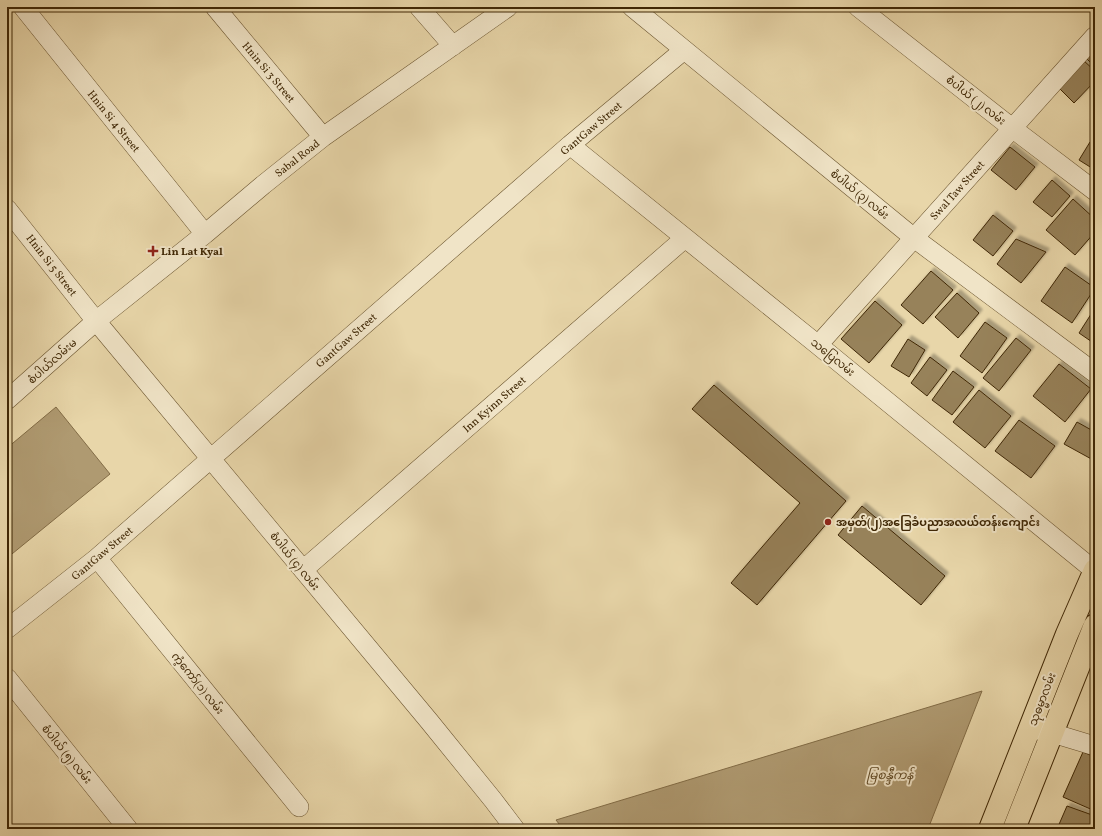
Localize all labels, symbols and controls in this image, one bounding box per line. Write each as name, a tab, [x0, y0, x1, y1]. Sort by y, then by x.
street label: Hnin Si 3 Street	[238, 39, 298, 107]
street label: စံပါယ် (၂) လမ်း	[942, 72, 1009, 129]
street label: Hnin Si 4 Street	[83, 88, 143, 156]
street label: GantGaw Street	[558, 99, 626, 159]
street label: Sabal Road	[272, 137, 324, 182]
street label: Swal Taw Street	[927, 158, 989, 224]
street label: စံပါယ် (၃) လမ်း	[827, 166, 892, 224]
street label: Hnin Si 5 Street	[22, 232, 80, 300]
place label: Lin Lat Kyal	[161, 245, 223, 260]
marker: Lin Lat Kyal	[148, 246, 158, 256]
street label: GantGaw Street	[313, 310, 381, 372]
street label: စံပါယ်လမ်းမ	[25, 335, 81, 388]
street label: သပြေလမ်း	[807, 335, 858, 381]
street label: Inn Kyinn Street	[460, 373, 530, 437]
place label: အမှတ်(၂)အခြေခံပညာအလယ်တန်းကျောင်း	[836, 515, 1040, 532]
marker: အမှတ်(၂)အခြေခံပညာအလယ်တန်းကျောင်း	[823, 517, 833, 527]
street label: GantGaw Street	[69, 524, 137, 584]
street label: စံပါယ် (၄) လမ်း	[266, 529, 323, 595]
street label: ကံ့ကော်(၁) လမ်း	[167, 649, 227, 718]
street label: သုဓမ္မာလမ်း	[1025, 670, 1061, 728]
street label: စံပါယ် (၅) လမ်း	[37, 722, 95, 788]
water label: မြစန္ဒီ‌ကန်	[867, 766, 915, 785]

